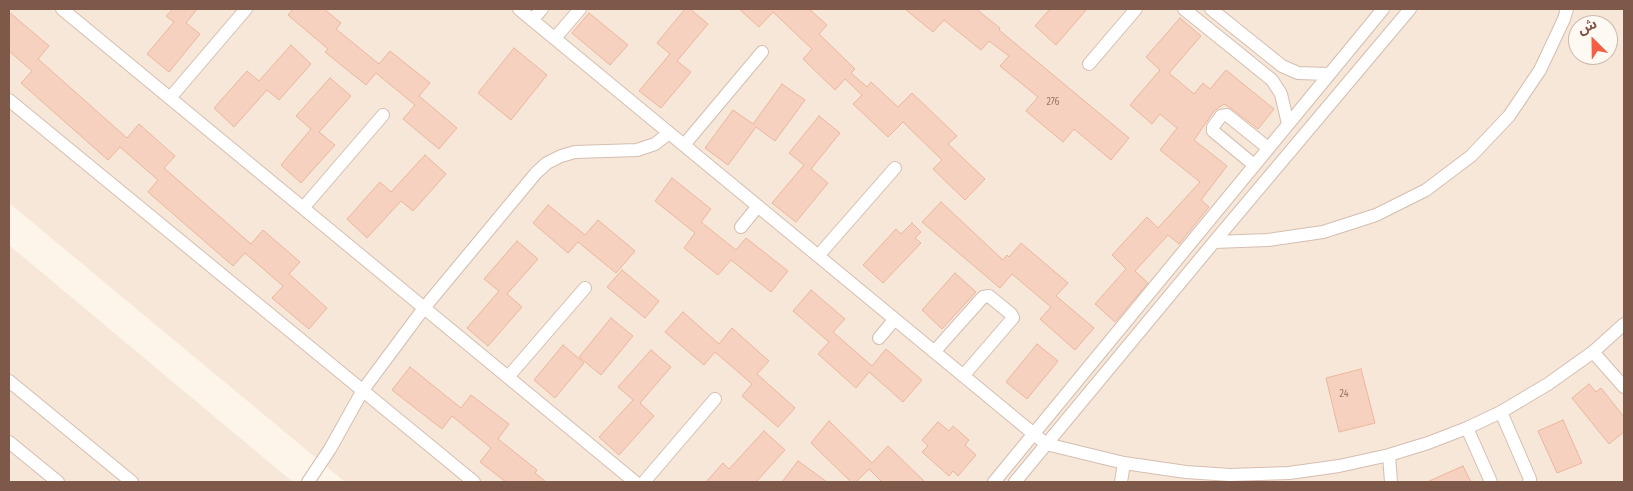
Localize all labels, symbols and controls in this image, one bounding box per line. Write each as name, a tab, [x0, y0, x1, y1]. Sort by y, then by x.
north arrow	[1568, 15, 1618, 65]
text: ش	[1575, 15, 1599, 38]
house number: 276	[1046, 96, 1060, 108]
house number: 24	[1339, 388, 1349, 400]

